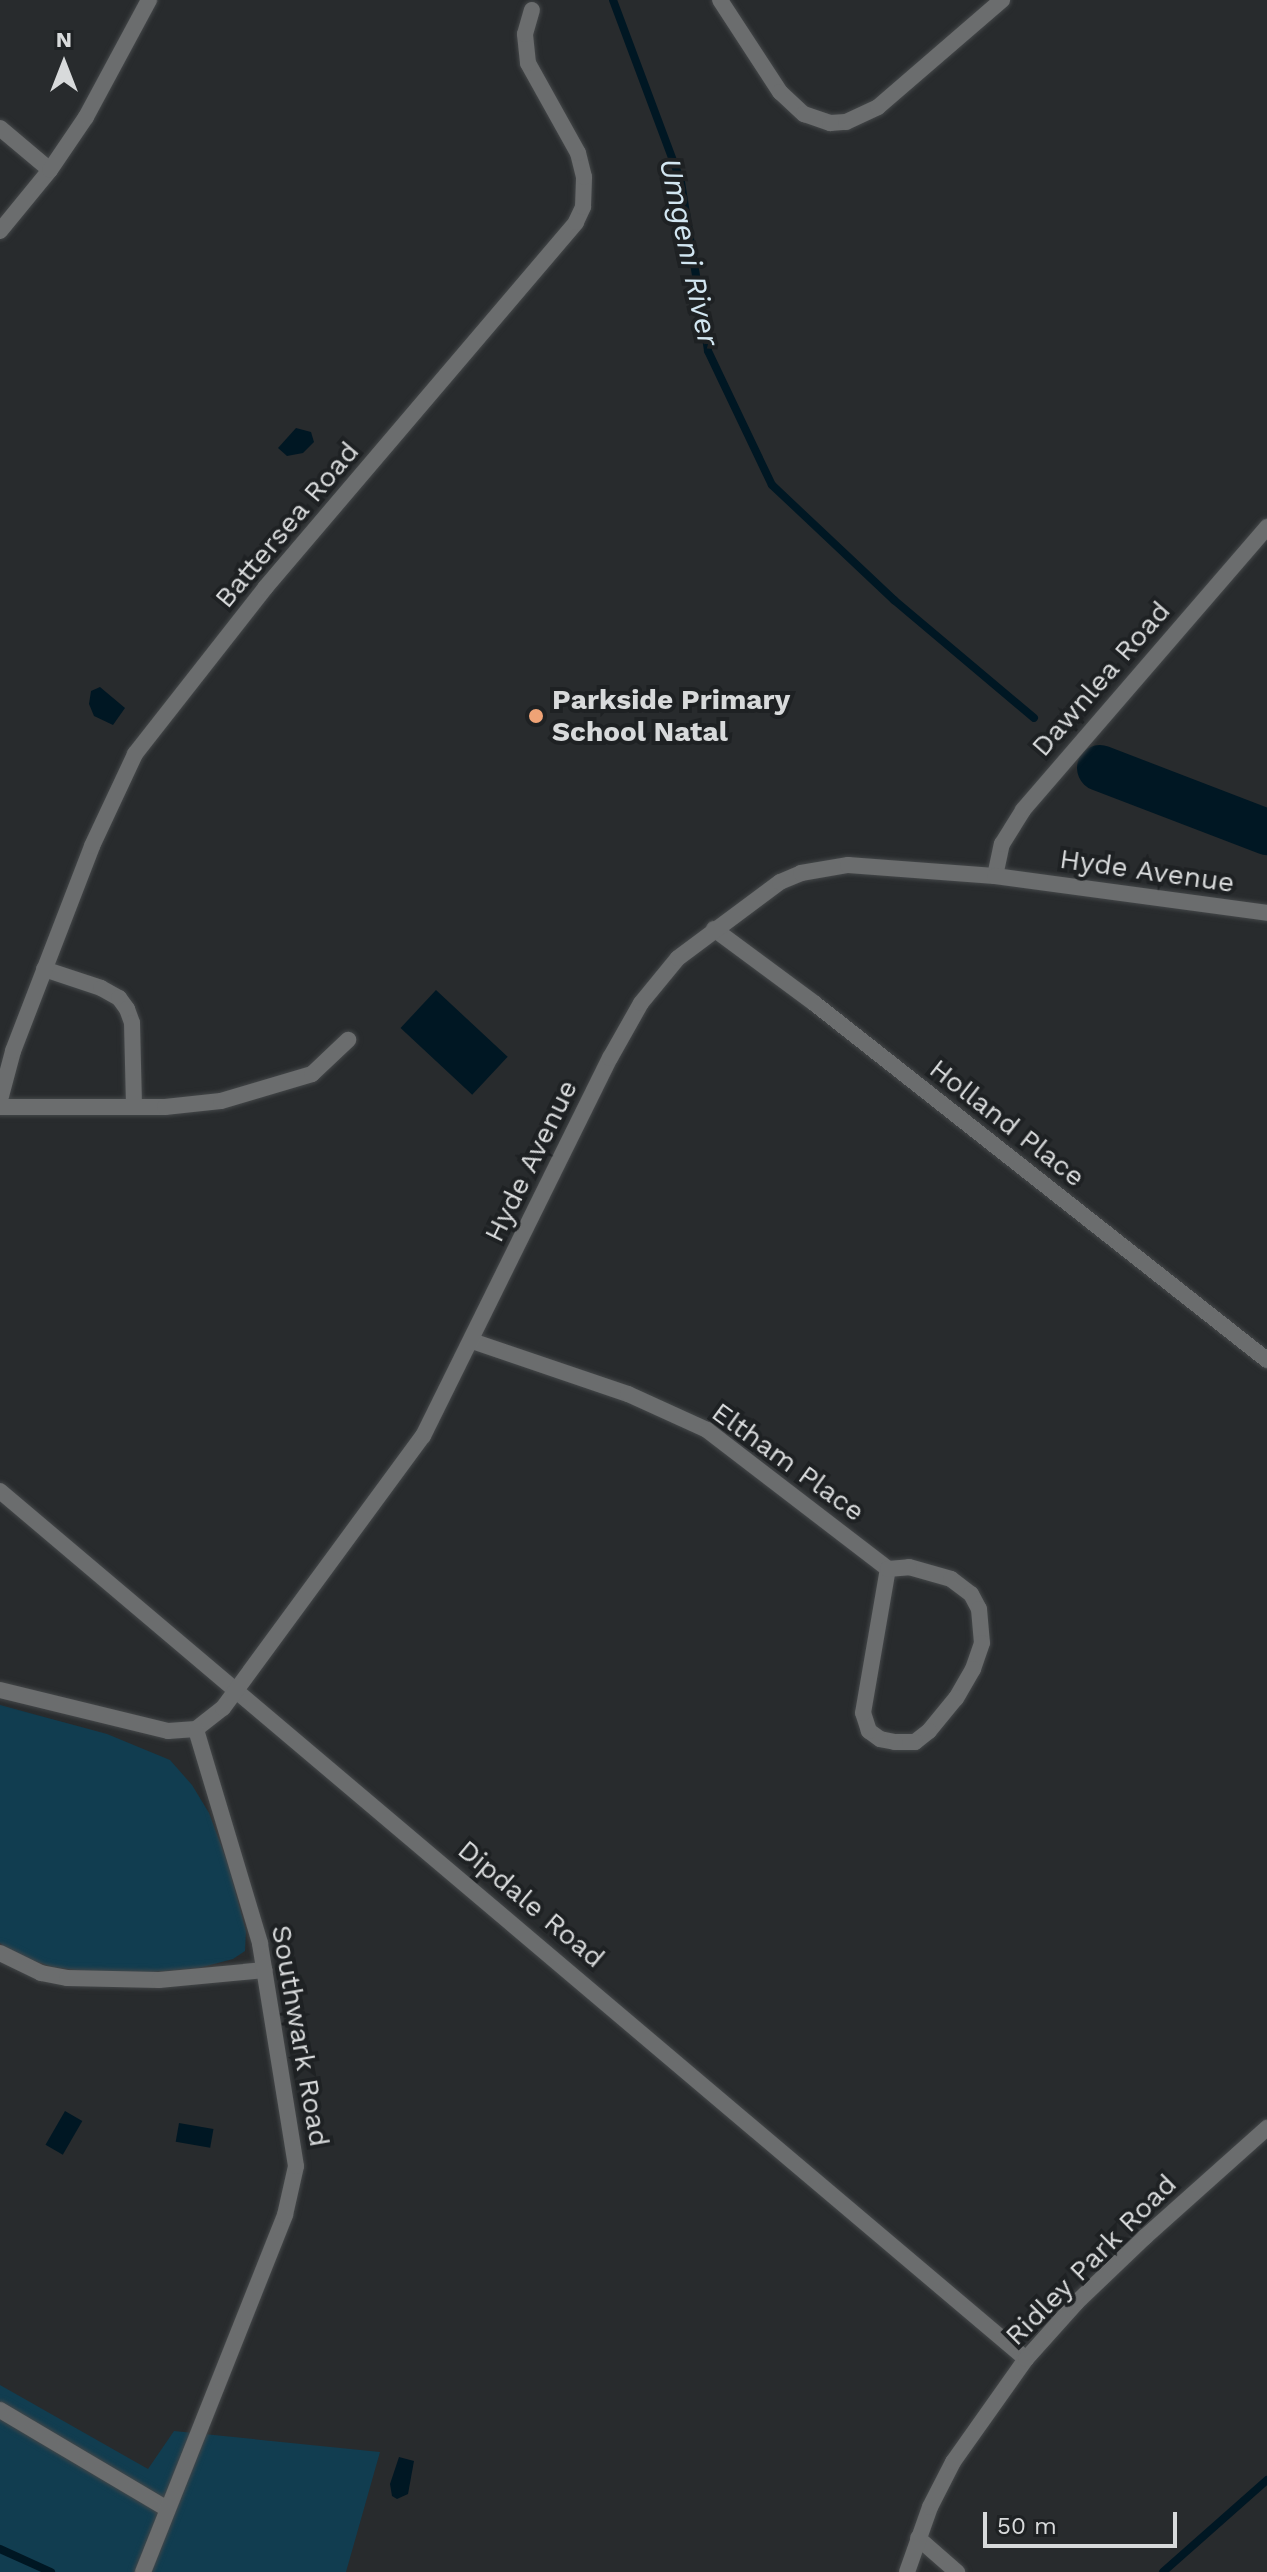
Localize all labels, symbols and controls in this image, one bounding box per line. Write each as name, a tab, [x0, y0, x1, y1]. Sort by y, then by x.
north arrow	[24, 24, 104, 104]
text: N	[56, 27, 72, 52]
water label: Umgeni River	[652, 155, 726, 349]
street label: Battersea Road	[208, 435, 366, 615]
street label: Dawnlea Road	[1024, 594, 1178, 764]
place label: Parkside Primary School Natal	[552, 683, 790, 749]
marker: Parkside Primary School Natal	[527, 707, 545, 725]
street label: Hyde Avenue	[1057, 842, 1237, 900]
street label: Holland Place	[923, 1052, 1091, 1194]
street label: Hyde Avenue	[477, 1074, 585, 1248]
street label: Eltham Place	[705, 1395, 871, 1529]
street label: Dipdale Road	[451, 1833, 611, 1975]
street label: Southwark Road	[264, 1922, 336, 2150]
street label: Ridley Park Road	[998, 2167, 1184, 2353]
scale bar	[987, 2496, 1181, 2546]
text: 50 m	[997, 2512, 1057, 2540]

